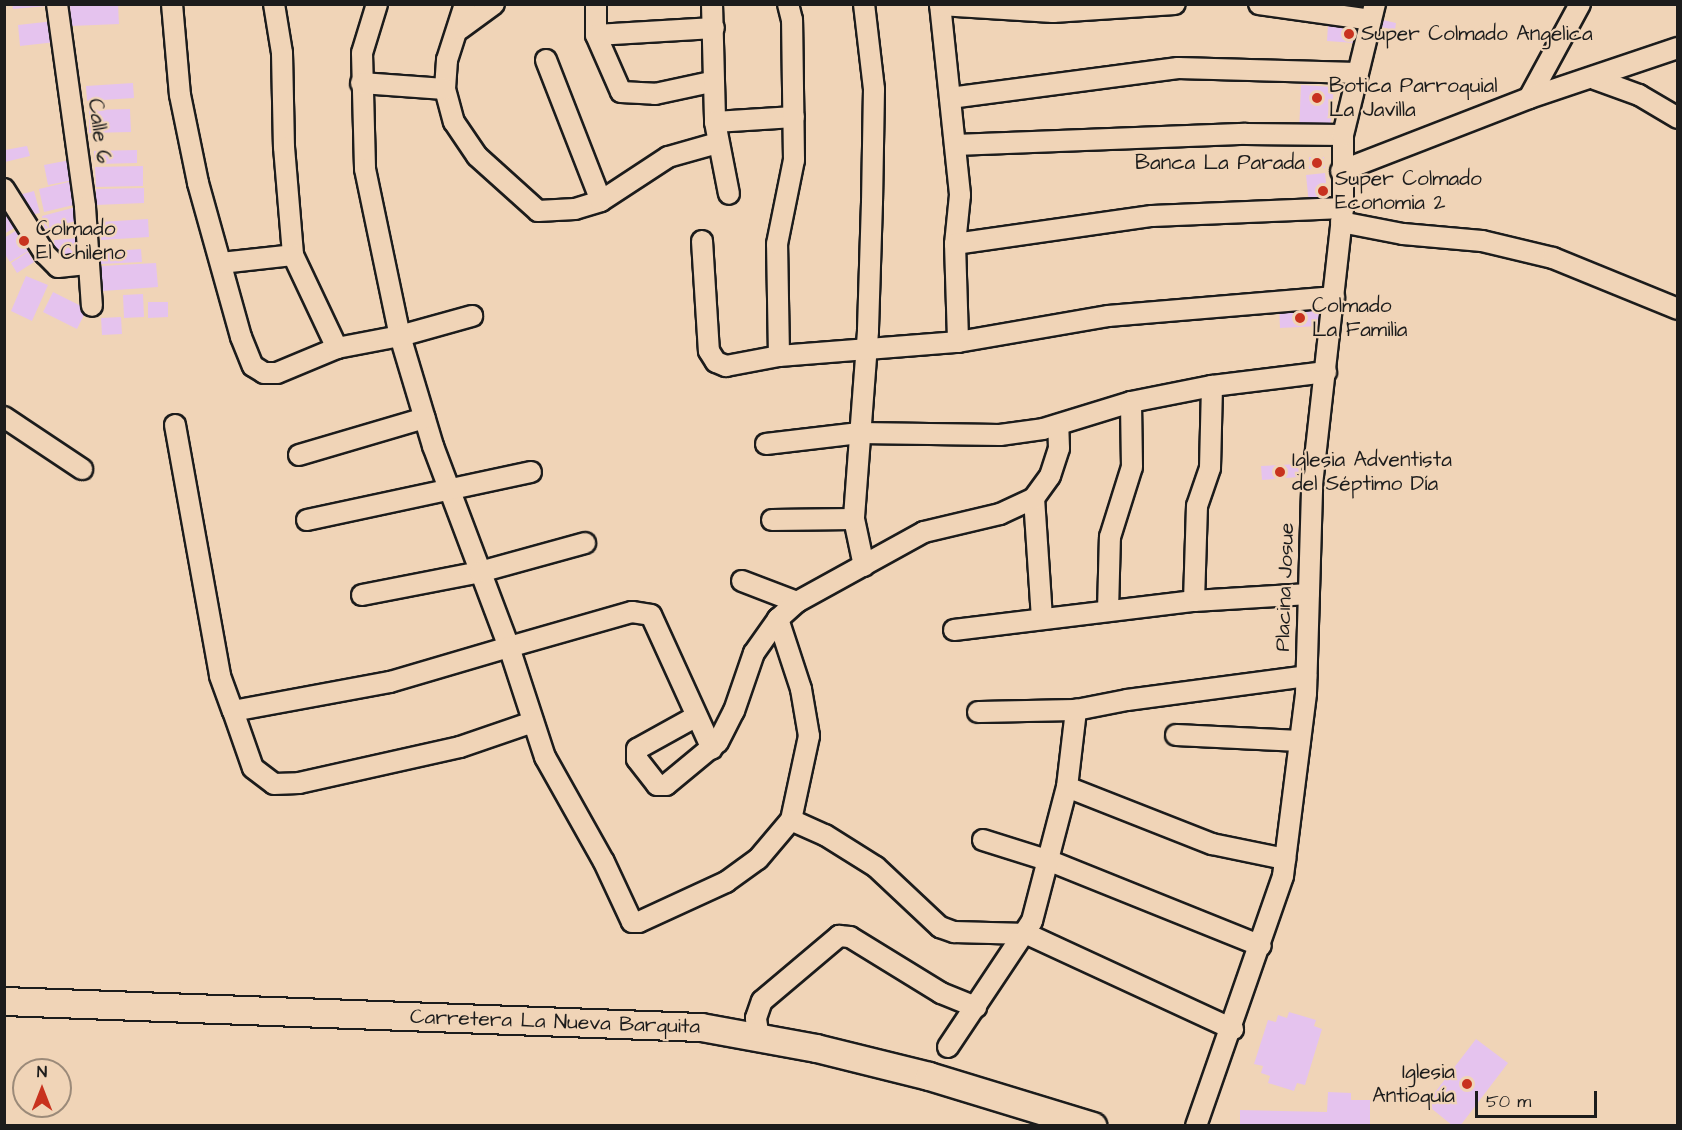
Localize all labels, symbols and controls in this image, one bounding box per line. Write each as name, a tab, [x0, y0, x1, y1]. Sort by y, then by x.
place label: Super Colmado Angelica	[1361, 21, 1593, 47]
marker: Super Colmado Angelica	[1342, 27, 1356, 41]
place label: Botica Parroquial La Javilla	[1329, 73, 1497, 123]
marker: Botica Parroquial La Javilla	[1310, 91, 1324, 105]
street label: Calle 6	[82, 97, 116, 165]
place label: Banca La Parada	[1135, 150, 1305, 176]
marker: Banca La Parada	[1310, 156, 1324, 170]
place label: Super Colmado Economia 2	[1335, 166, 1482, 216]
marker: Super Colmado Economia 2	[1316, 184, 1330, 198]
place label: Colmado El Chileno	[36, 216, 126, 266]
marker: Colmado El Chileno	[17, 234, 31, 248]
place label: Colmado La Familia	[1312, 293, 1408, 343]
marker: Colmado La Familia	[1293, 311, 1307, 325]
place label: Iglesia Adventista del Séptimo Día	[1292, 447, 1452, 497]
marker: Iglesia Adventista del Séptimo Día	[1273, 465, 1287, 479]
street label: Placina Josue	[1270, 522, 1300, 652]
street label: Carretera La Nueva Barquita	[409, 1004, 701, 1040]
north arrow	[12, 1058, 72, 1118]
place label: Iglesia Antioquía	[1372, 1059, 1455, 1109]
text: N	[37, 1061, 47, 1083]
marker: Iglesia Antioquía	[1460, 1077, 1474, 1091]
scale bar	[1478, 1079, 1600, 1117]
text: 50 m	[1486, 1089, 1531, 1114]

